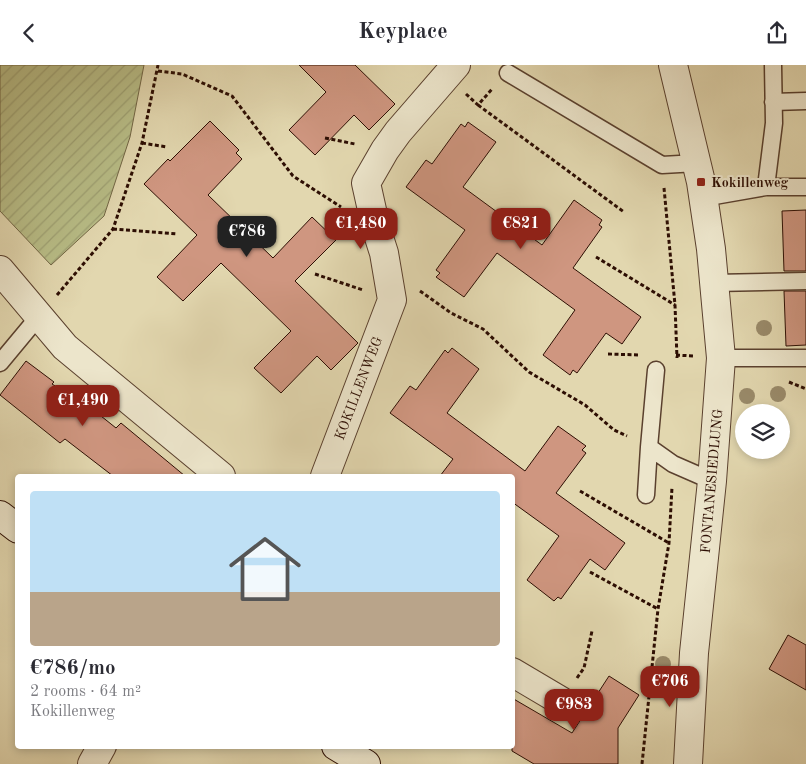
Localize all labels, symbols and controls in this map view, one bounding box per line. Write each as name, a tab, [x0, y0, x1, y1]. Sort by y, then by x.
icon: back	[15, 19, 43, 47]
icon: share	[763, 19, 791, 47]
text: Keyplace	[358, 21, 448, 43]
marker: Kokillenweg	[695, 176, 707, 188]
place label: Kokillenweg	[711, 176, 789, 190]
pin: €1,480	[320, 207, 402, 250]
pin: €821	[491, 207, 551, 250]
pin: €786	[217, 215, 277, 258]
text: €1,480	[336, 216, 386, 232]
text: €821	[502, 216, 540, 232]
text: €786	[228, 224, 266, 240]
street label: KOKILLENWEG	[333, 335, 385, 442]
pin: €1,490	[42, 385, 124, 427]
text: €1,490	[58, 393, 108, 409]
map controls	[735, 404, 790, 459]
button: layers	[735, 404, 790, 459]
street label: FONTANESIEDLUNG	[699, 408, 725, 554]
icon: home	[220, 524, 310, 614]
text: €786/mo	[30, 658, 116, 679]
pin: €706	[640, 665, 700, 708]
text: €706	[651, 674, 689, 690]
text: 2 rooms · 64 m²	[30, 684, 141, 700]
pin: €983	[544, 689, 604, 731]
text: €983	[555, 697, 593, 713]
text: Kokillenweg	[30, 704, 115, 720]

